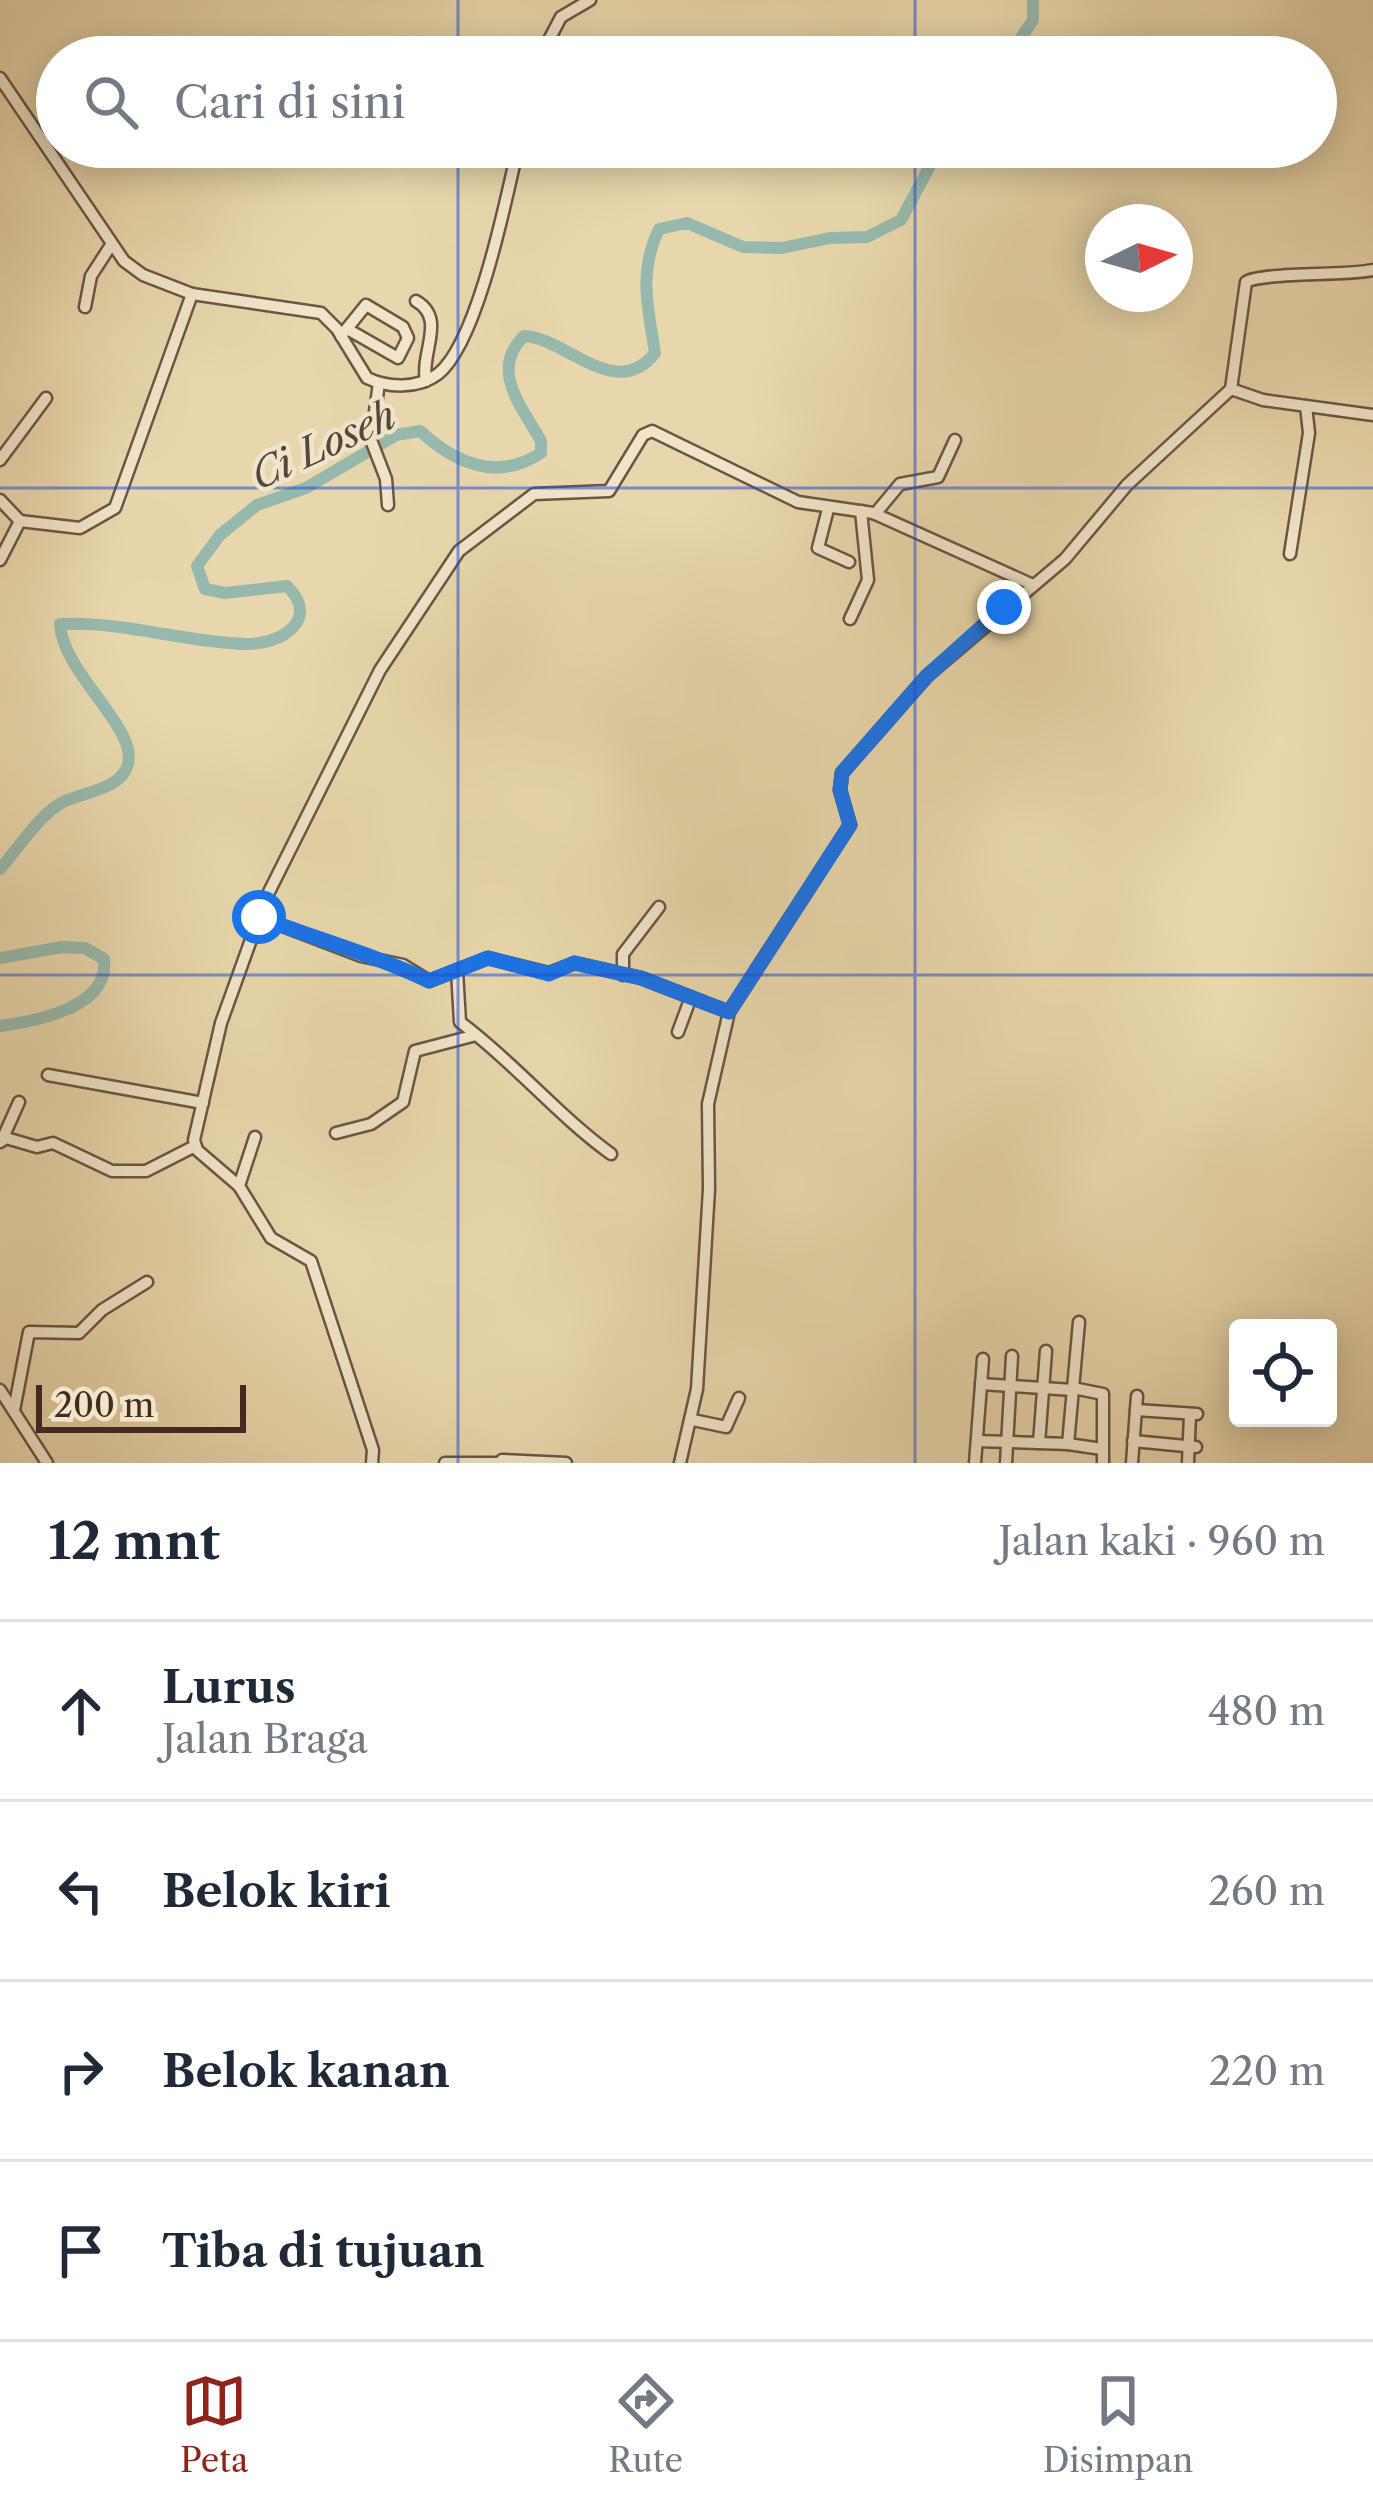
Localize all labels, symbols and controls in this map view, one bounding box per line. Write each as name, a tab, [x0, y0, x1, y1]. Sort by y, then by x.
search box	[36, 36, 1337, 168]
icon: search	[78, 69, 144, 135]
text: Cari di sini	[174, 74, 405, 130]
north arrow	[1085, 204, 1193, 312]
water label: Ci Loseh	[243, 391, 403, 499]
route end	[977, 580, 1031, 634]
route start	[232, 890, 286, 944]
map controls	[1229, 1319, 1337, 1427]
button: locate	[1229, 1319, 1337, 1427]
scale bar	[36, 1379, 246, 1432]
text: 200 m	[54, 1385, 154, 1426]
text: 12 mnt	[48, 1510, 220, 1572]
text: Jalan kaki · 960 m	[999, 1517, 1325, 1565]
text: Lurus	[162, 1659, 296, 1715]
icon: ahead	[48, 1678, 114, 1744]
text: 480 m	[1208, 1687, 1325, 1735]
text: Jalan Braga	[162, 1715, 368, 1763]
icon: left	[48, 1858, 114, 1924]
text: Belok kiri	[162, 1863, 391, 1919]
text: 260 m	[1208, 1867, 1325, 1915]
icon: right	[48, 2038, 114, 2104]
text: Belok kanan	[162, 2043, 450, 2099]
text: 220 m	[1209, 2047, 1325, 2095]
icon: arrive	[48, 2218, 114, 2284]
text: Tiba di tujuan	[162, 2223, 485, 2279]
tab: Peta	[180, 2368, 248, 2481]
tab: Rute	[608, 2368, 683, 2481]
tab: Disimpan	[1043, 2368, 1193, 2481]

